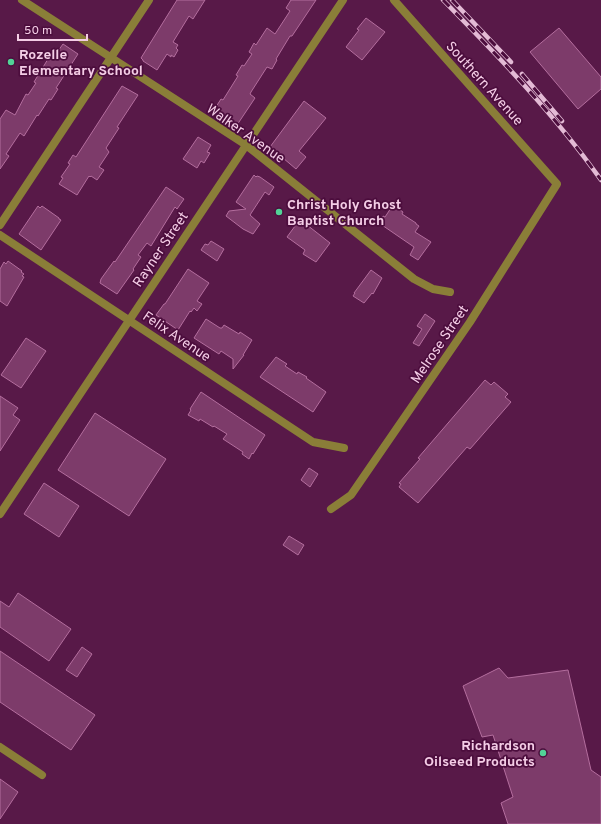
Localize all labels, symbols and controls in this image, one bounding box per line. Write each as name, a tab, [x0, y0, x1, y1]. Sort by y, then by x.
scale bar	[18, 16, 87, 42]
text: 50 m	[24, 23, 52, 39]
street label: Southern Avenue	[442, 38, 526, 130]
place label: Rozelle Elementary School	[19, 47, 143, 80]
marker: Rozelle Elementary School	[6, 57, 16, 67]
street label: Walker Avenue	[203, 101, 288, 168]
place label: Christ Holy Ghost Baptist Church	[287, 197, 401, 230]
marker: Christ Holy Ghost Baptist Church	[274, 207, 284, 217]
street label: Rayner Street	[130, 209, 193, 291]
street label: Melrose Street	[408, 302, 473, 387]
street label: Felix Avenue	[139, 308, 213, 366]
place label: Richardson Oilseed Products	[424, 738, 535, 771]
marker: Richardson Oilseed Products	[538, 748, 548, 758]

